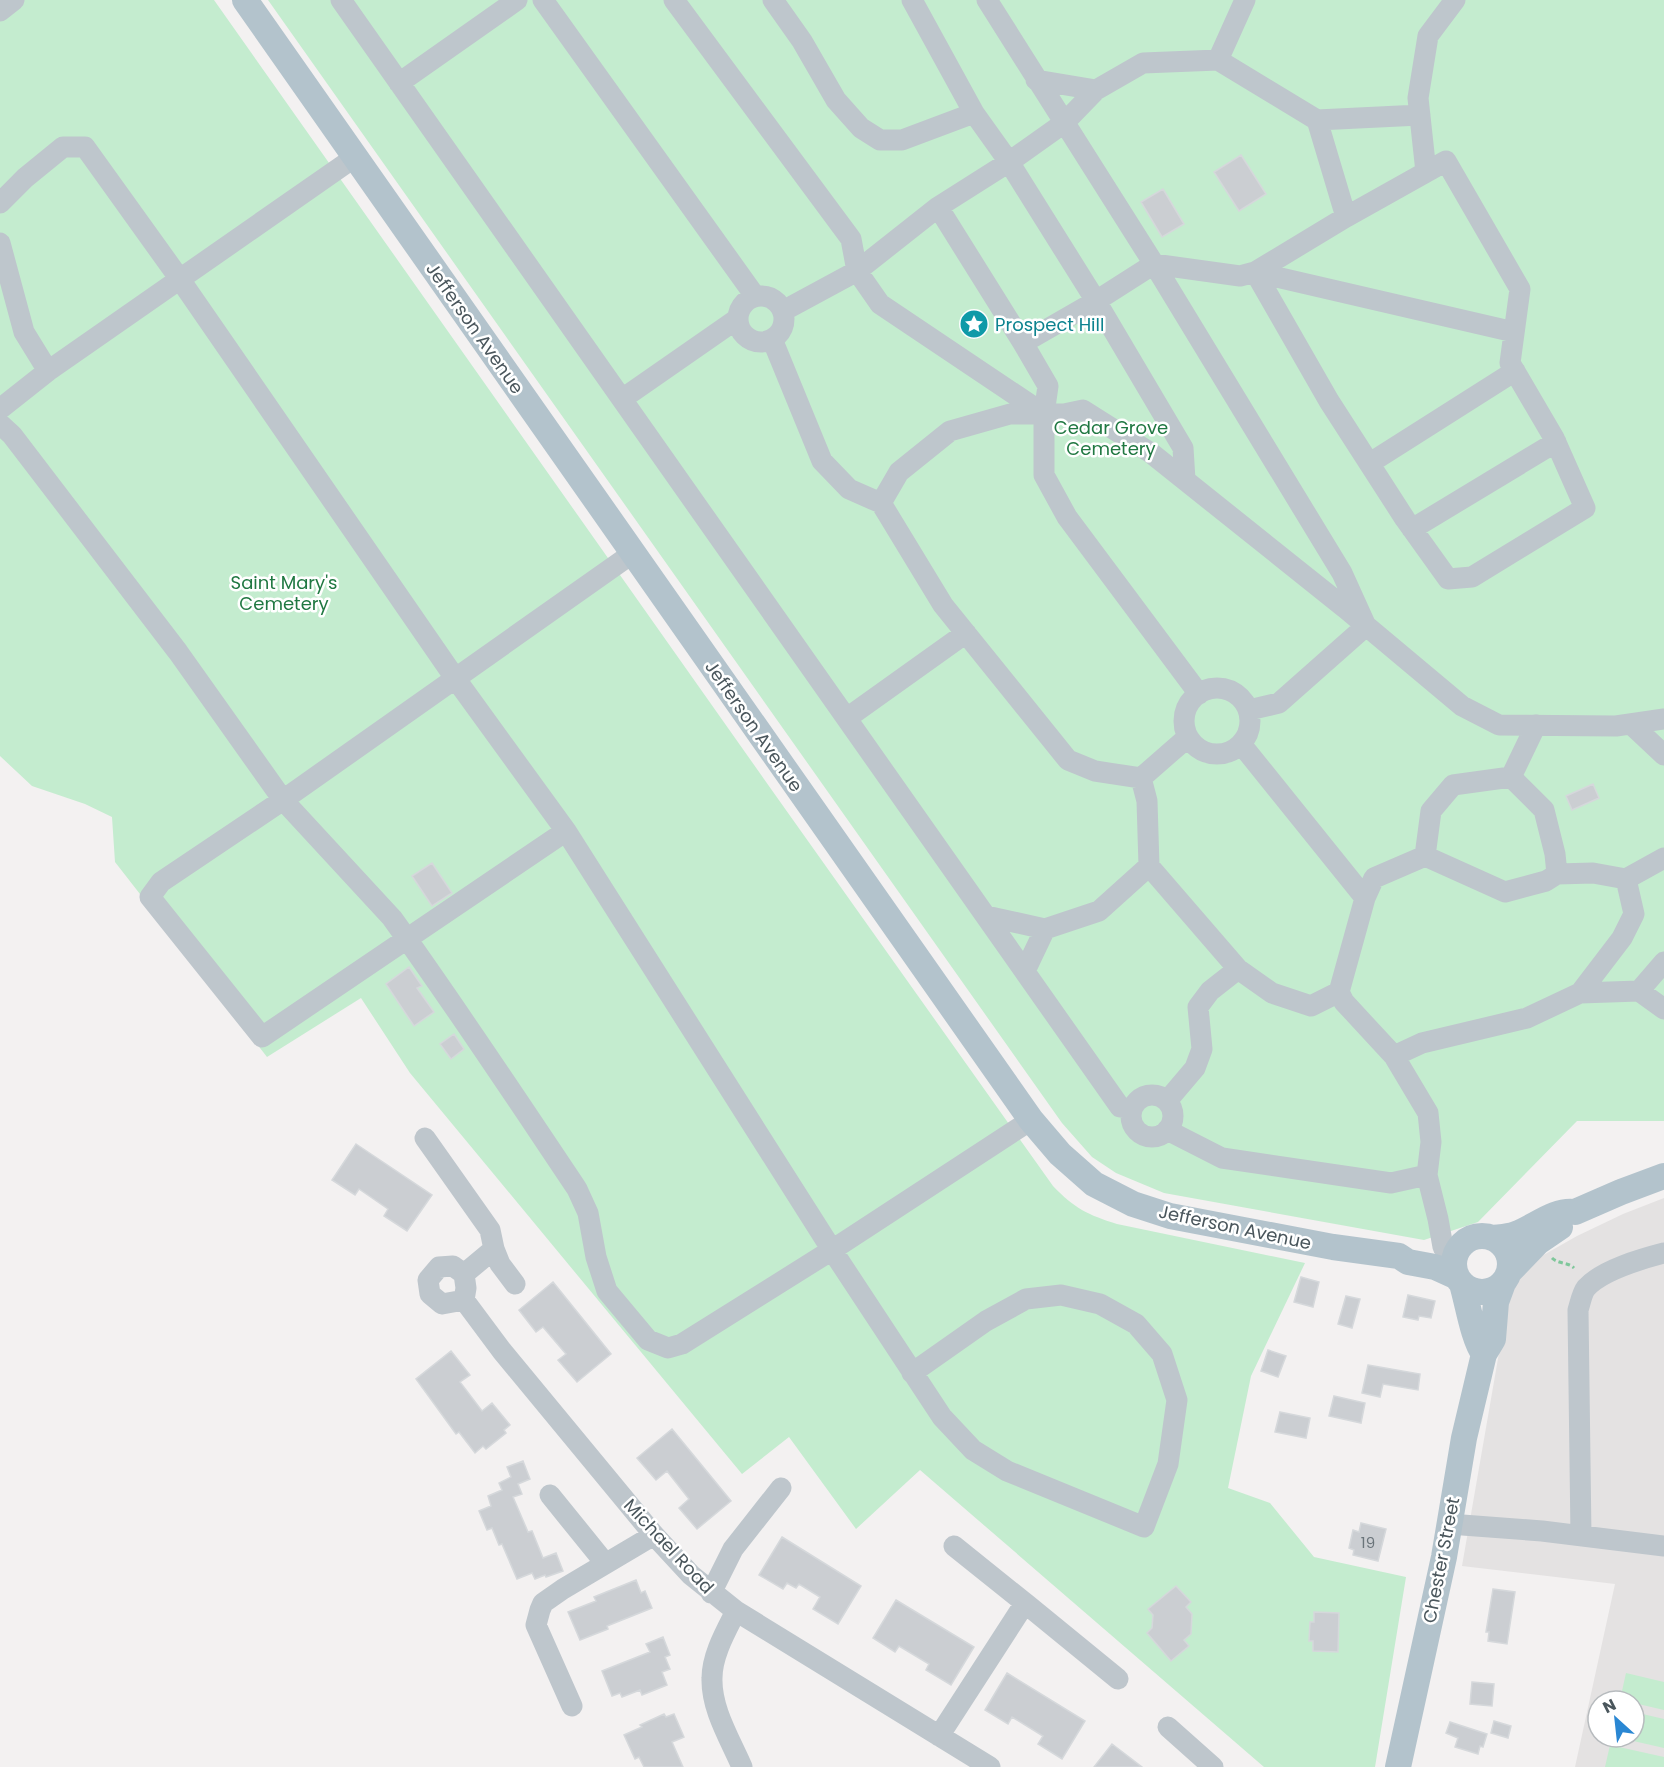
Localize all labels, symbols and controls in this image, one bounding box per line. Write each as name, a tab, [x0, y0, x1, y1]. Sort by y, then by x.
street label: Jefferson Avenue	[420, 257, 530, 399]
place icon: Prospect Hill	[958, 308, 990, 340]
place label: Prospect Hill	[995, 312, 1104, 337]
park label: Cedar Grove Cemetery	[1054, 415, 1168, 461]
park label: Saint Mary's Cemetery	[231, 570, 337, 616]
street label: Jefferson Avenue	[699, 655, 809, 797]
street label: Jefferson Avenue	[1156, 1199, 1314, 1255]
street label: Michael Road	[618, 1493, 720, 1599]
street label: Chester Street	[1417, 1495, 1465, 1625]
house number: 19	[1361, 1532, 1375, 1553]
north arrow	[1586, 1689, 1646, 1749]
text: N	[1599, 1693, 1620, 1719]

